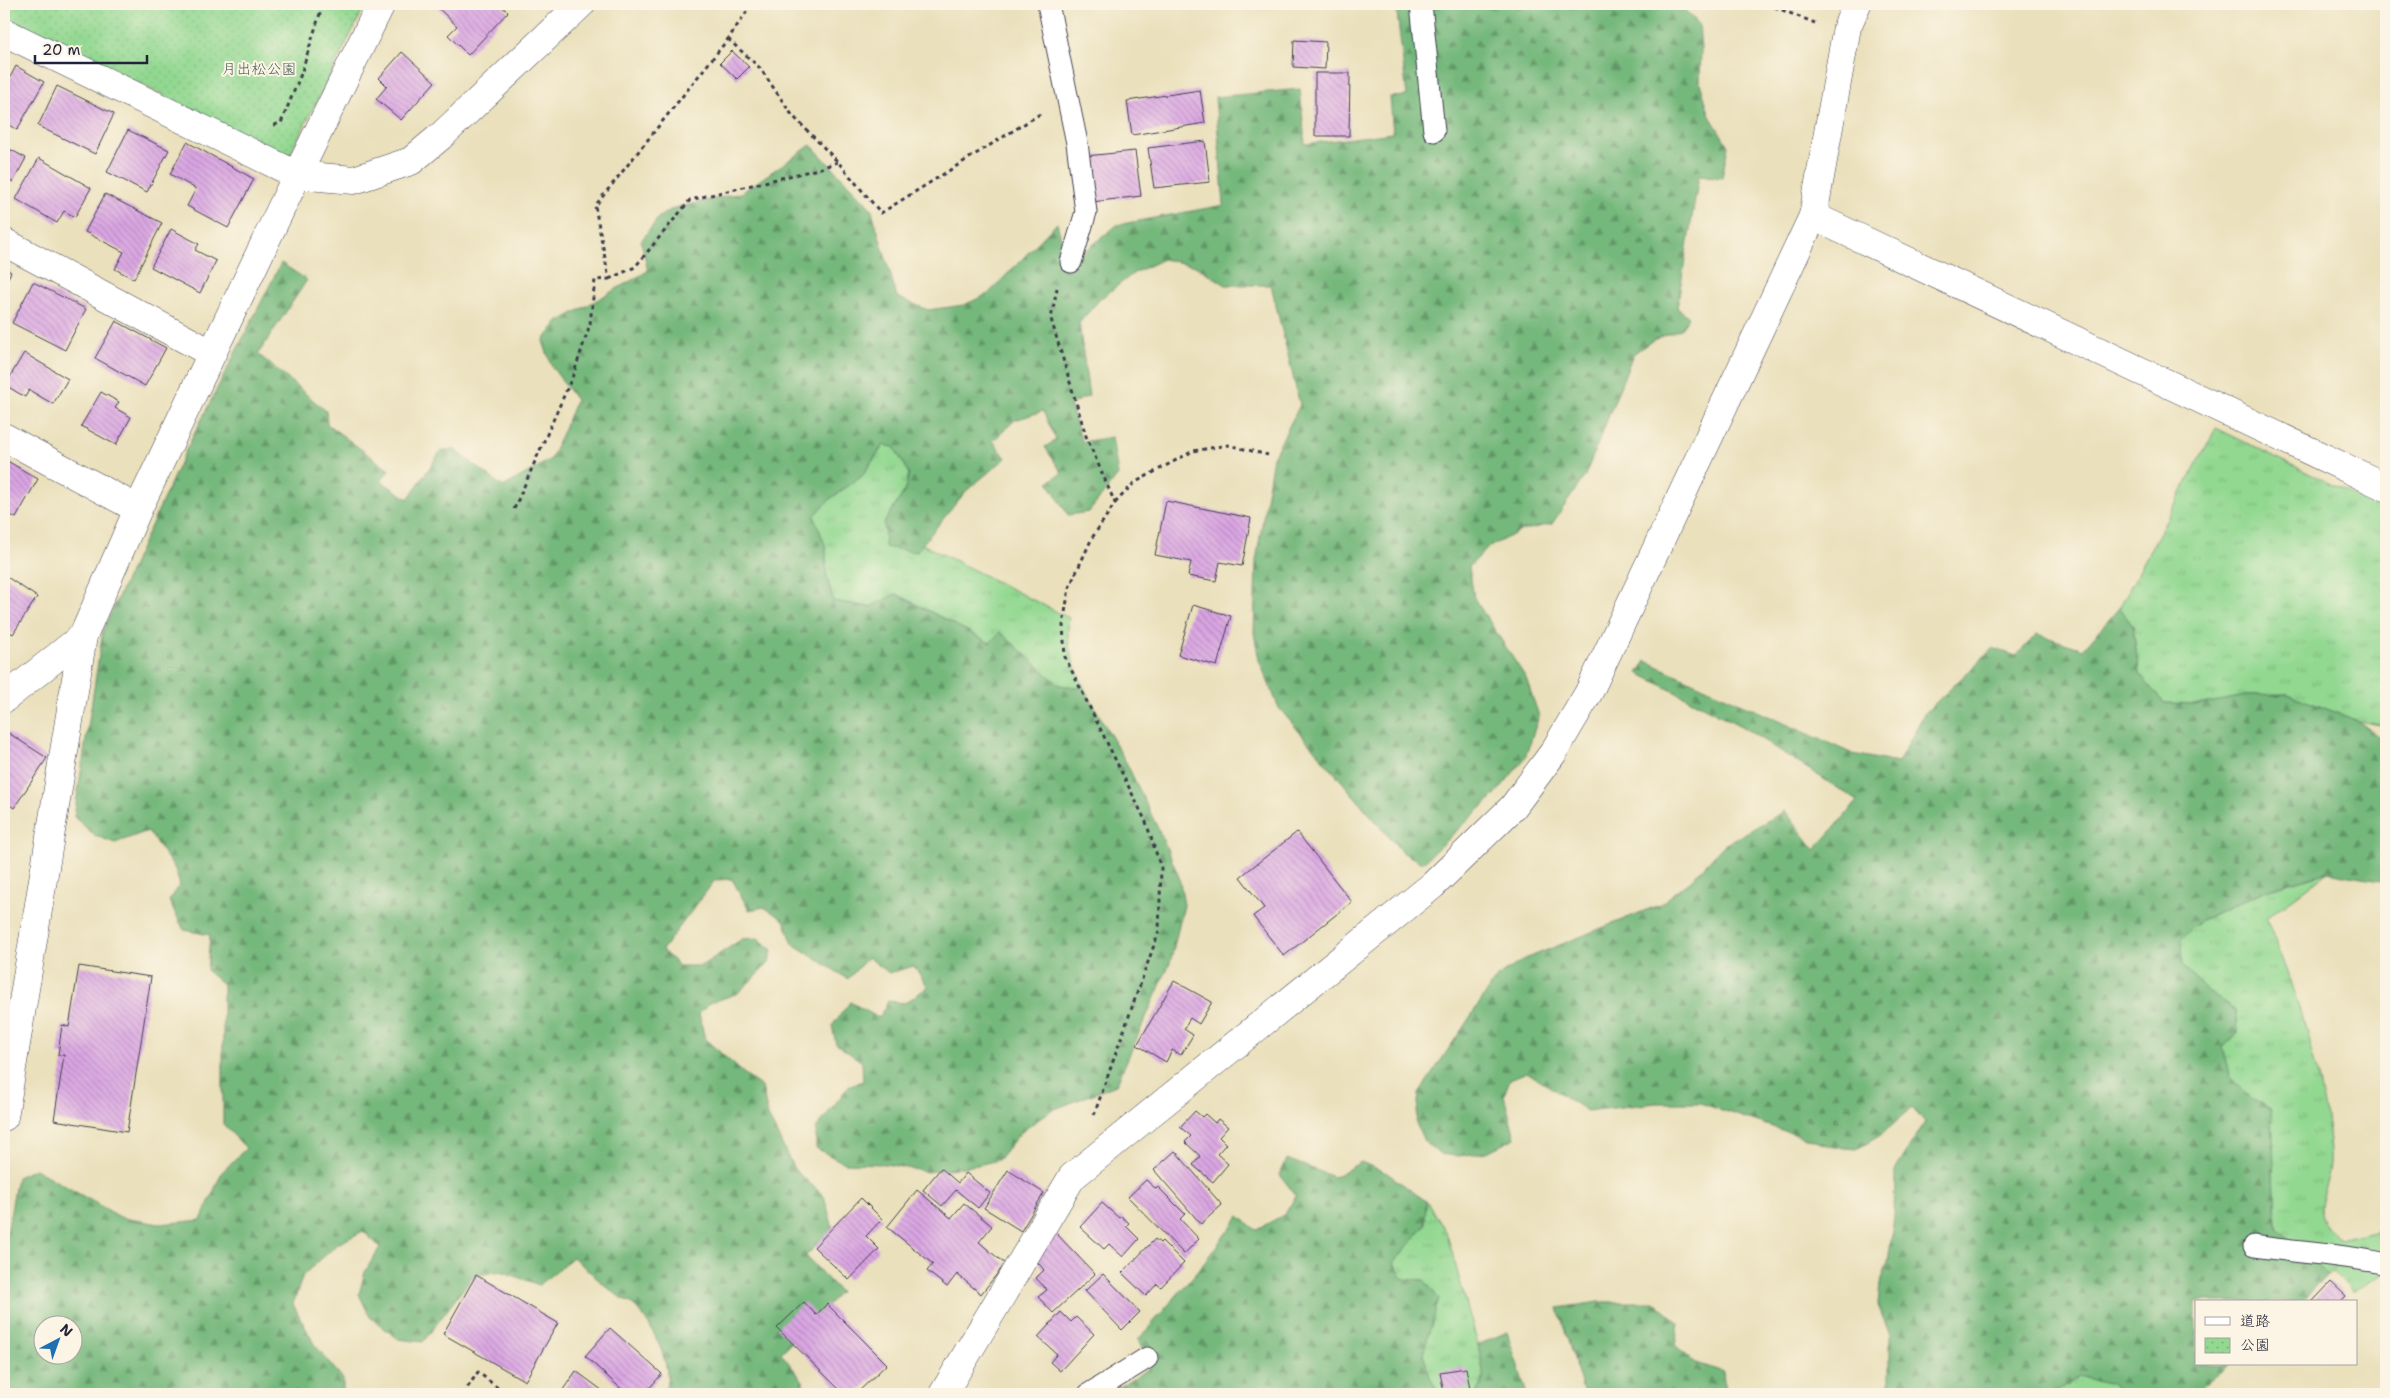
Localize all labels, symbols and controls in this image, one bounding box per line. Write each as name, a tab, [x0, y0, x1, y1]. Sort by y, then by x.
scale bar	[35, 32, 148, 64]
text: 20 m	[42, 40, 81, 60]
park label: 月出松公園	[221, 59, 297, 79]
legend	[2195, 1300, 2358, 1366]
text: 道路	[2240, 1311, 2270, 1331]
north arrow	[32, 1316, 82, 1366]
text: N	[56, 1320, 77, 1341]
text: 公園	[2240, 1335, 2270, 1355]

